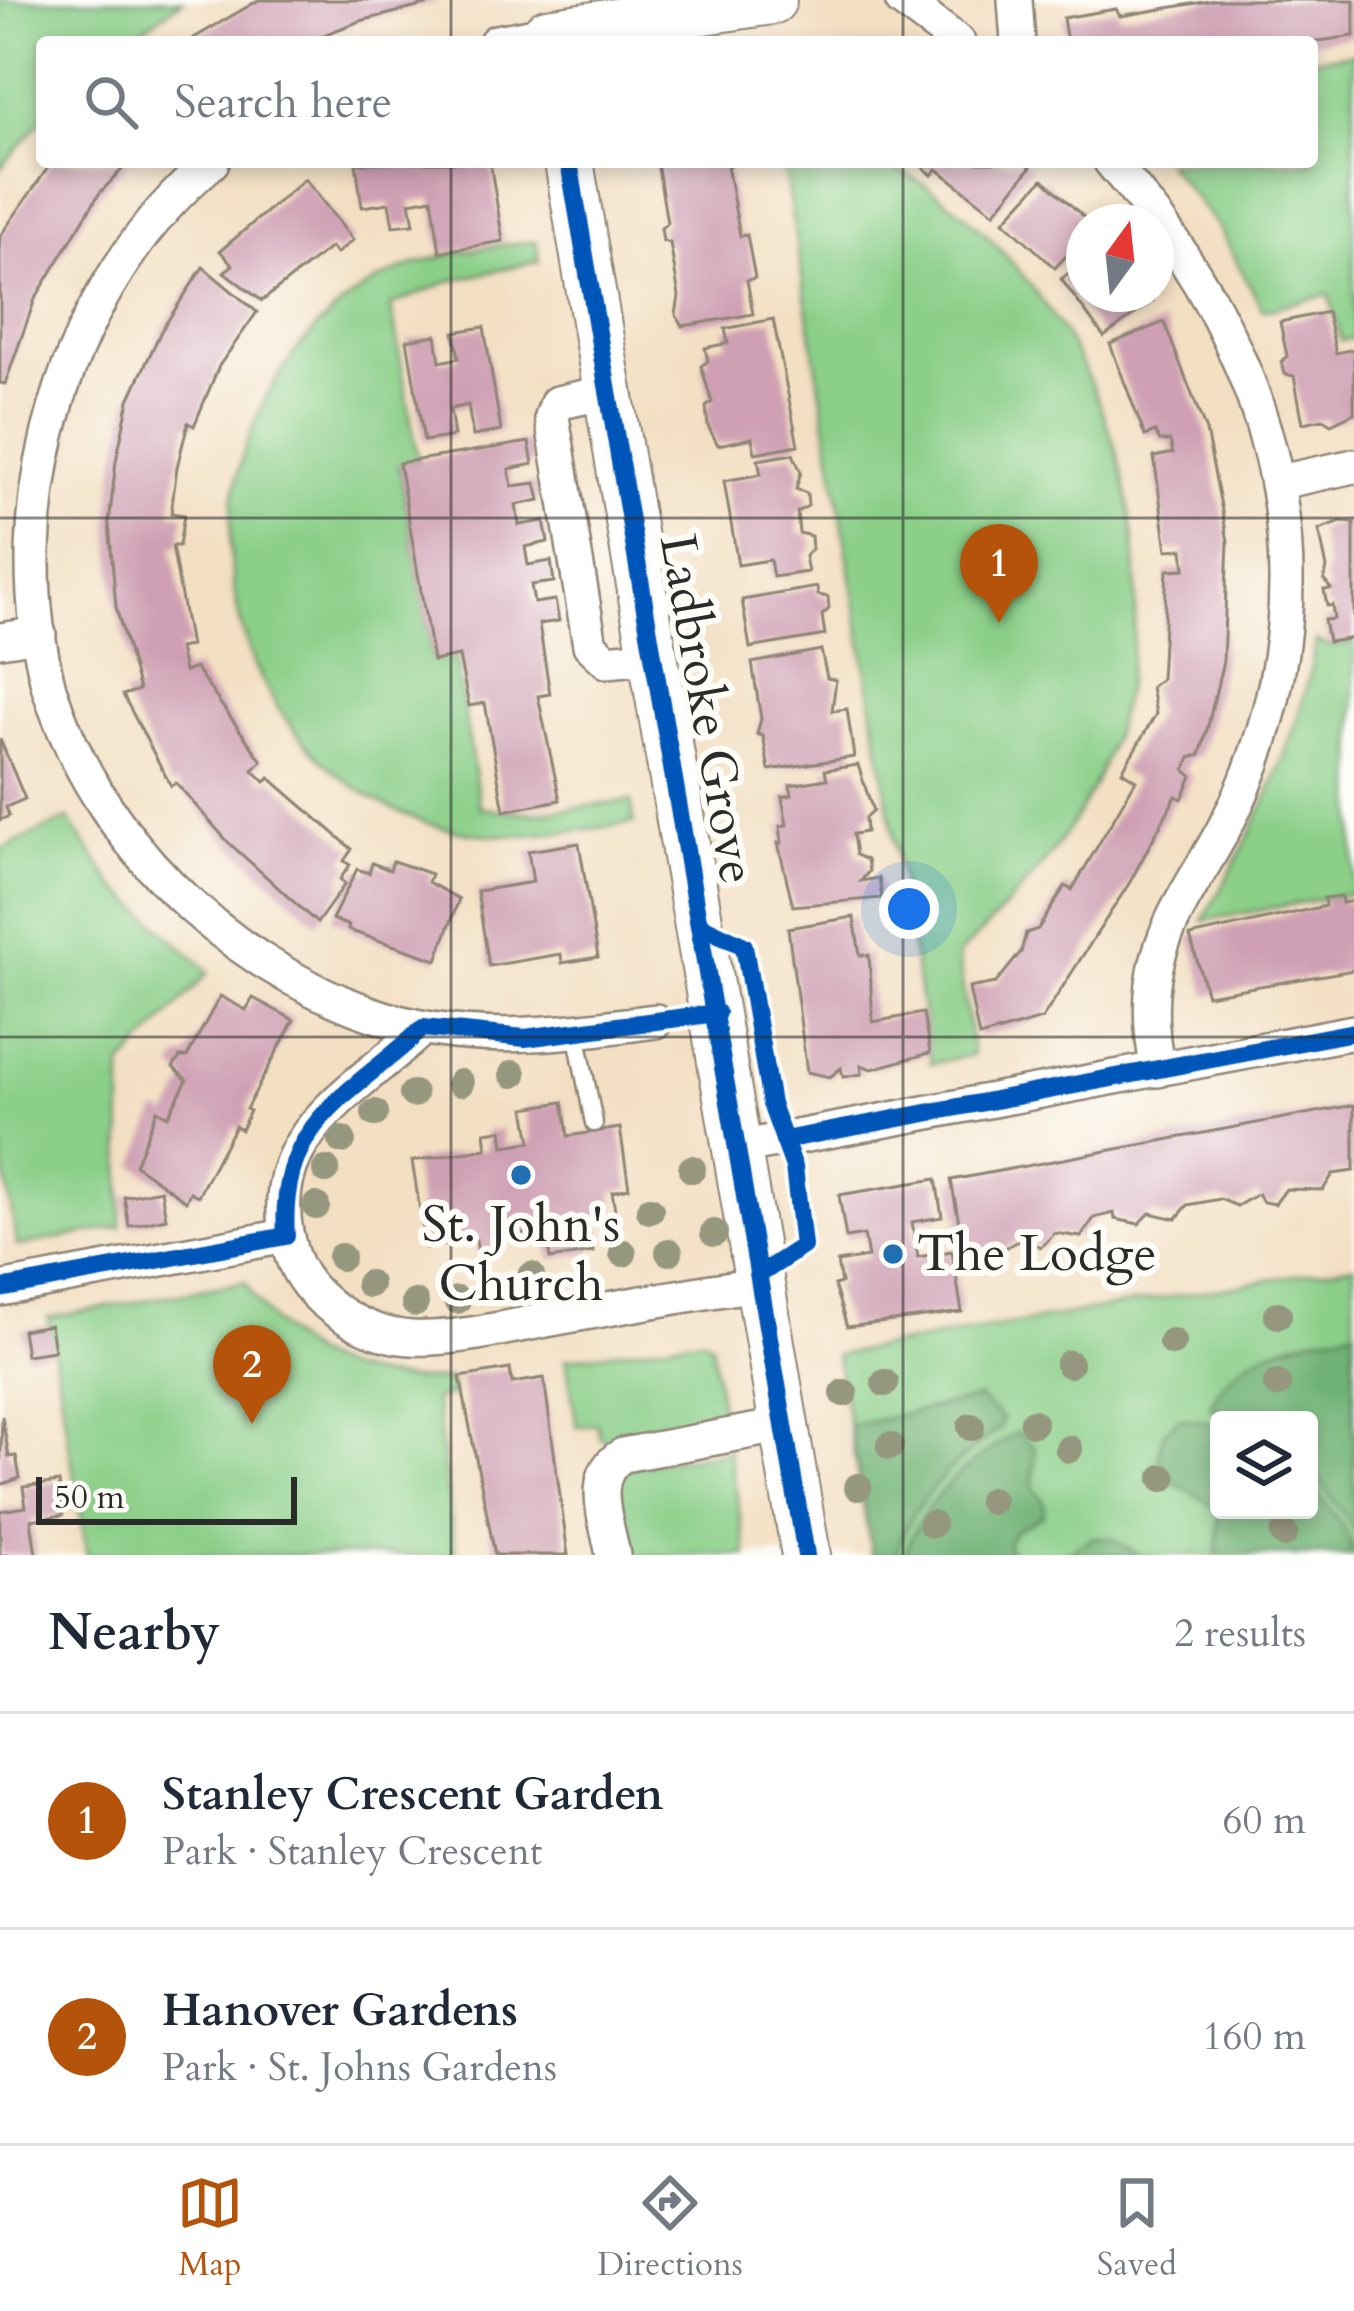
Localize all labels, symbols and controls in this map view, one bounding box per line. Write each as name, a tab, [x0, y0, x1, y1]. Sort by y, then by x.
search box	[36, 36, 1318, 168]
icon: search	[78, 69, 144, 135]
text: Search here	[174, 72, 392, 133]
north arrow	[1066, 204, 1174, 312]
pin: 1	[960, 524, 1038, 623]
street label: Ladbroke Grove	[642, 529, 772, 889]
your location	[879, 879, 939, 939]
marker: St. John's Church	[508, 1162, 534, 1188]
place label: St. John's Church	[422, 1190, 620, 1319]
place label: The Lodge	[917, 1219, 1157, 1289]
marker: The Lodge	[880, 1241, 906, 1267]
pin: 2	[213, 1325, 291, 1424]
map controls	[1210, 1411, 1318, 1519]
button: layers	[1210, 1411, 1318, 1519]
scale bar	[36, 1471, 297, 1524]
text: 50 m	[54, 1475, 125, 1520]
text: Nearby	[48, 1598, 220, 1668]
text: 2 results	[1174, 1607, 1306, 1660]
text: Stanley Crescent Garden	[162, 1764, 663, 1825]
text: 1	[77, 1794, 97, 1847]
text: 60 m	[1223, 1794, 1306, 1847]
text: Park · Stanley Crescent	[162, 1825, 542, 1878]
text: Hanover Gardens	[162, 1980, 518, 2041]
text: 2	[77, 2010, 97, 2063]
text: 160 m	[1203, 2010, 1306, 2063]
text: Park · St. Johns Gardens	[162, 2041, 557, 2094]
tab: Map	[177, 2170, 243, 2287]
tab: Directions	[597, 2170, 743, 2287]
tab: Saved	[1097, 2170, 1177, 2287]

